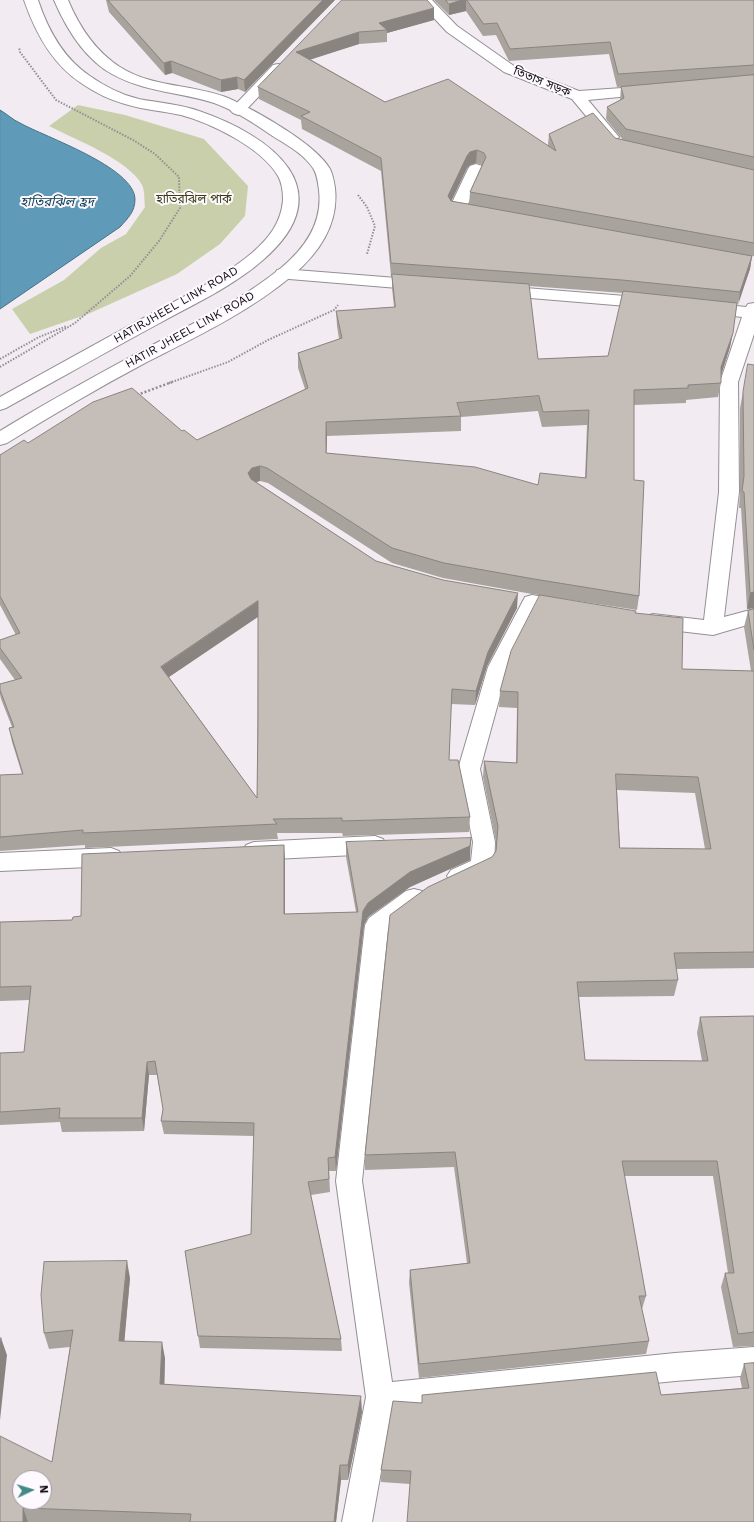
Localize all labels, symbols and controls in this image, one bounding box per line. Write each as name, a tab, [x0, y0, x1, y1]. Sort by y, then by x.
street label: তিতাস সড়ক	[511, 64, 573, 100]
park label: হাতিরঝিল পার্ক	[156, 192, 232, 206]
water label: হাতিরঝিল হ্রদ	[20, 194, 94, 210]
street label: HATIRJHEEL LINK ROAD	[111, 263, 241, 347]
street label: HATIR JHEEL LINK ROAD	[123, 288, 257, 372]
north arrow	[12, 1470, 52, 1510]
text: N	[37, 1485, 50, 1494]

